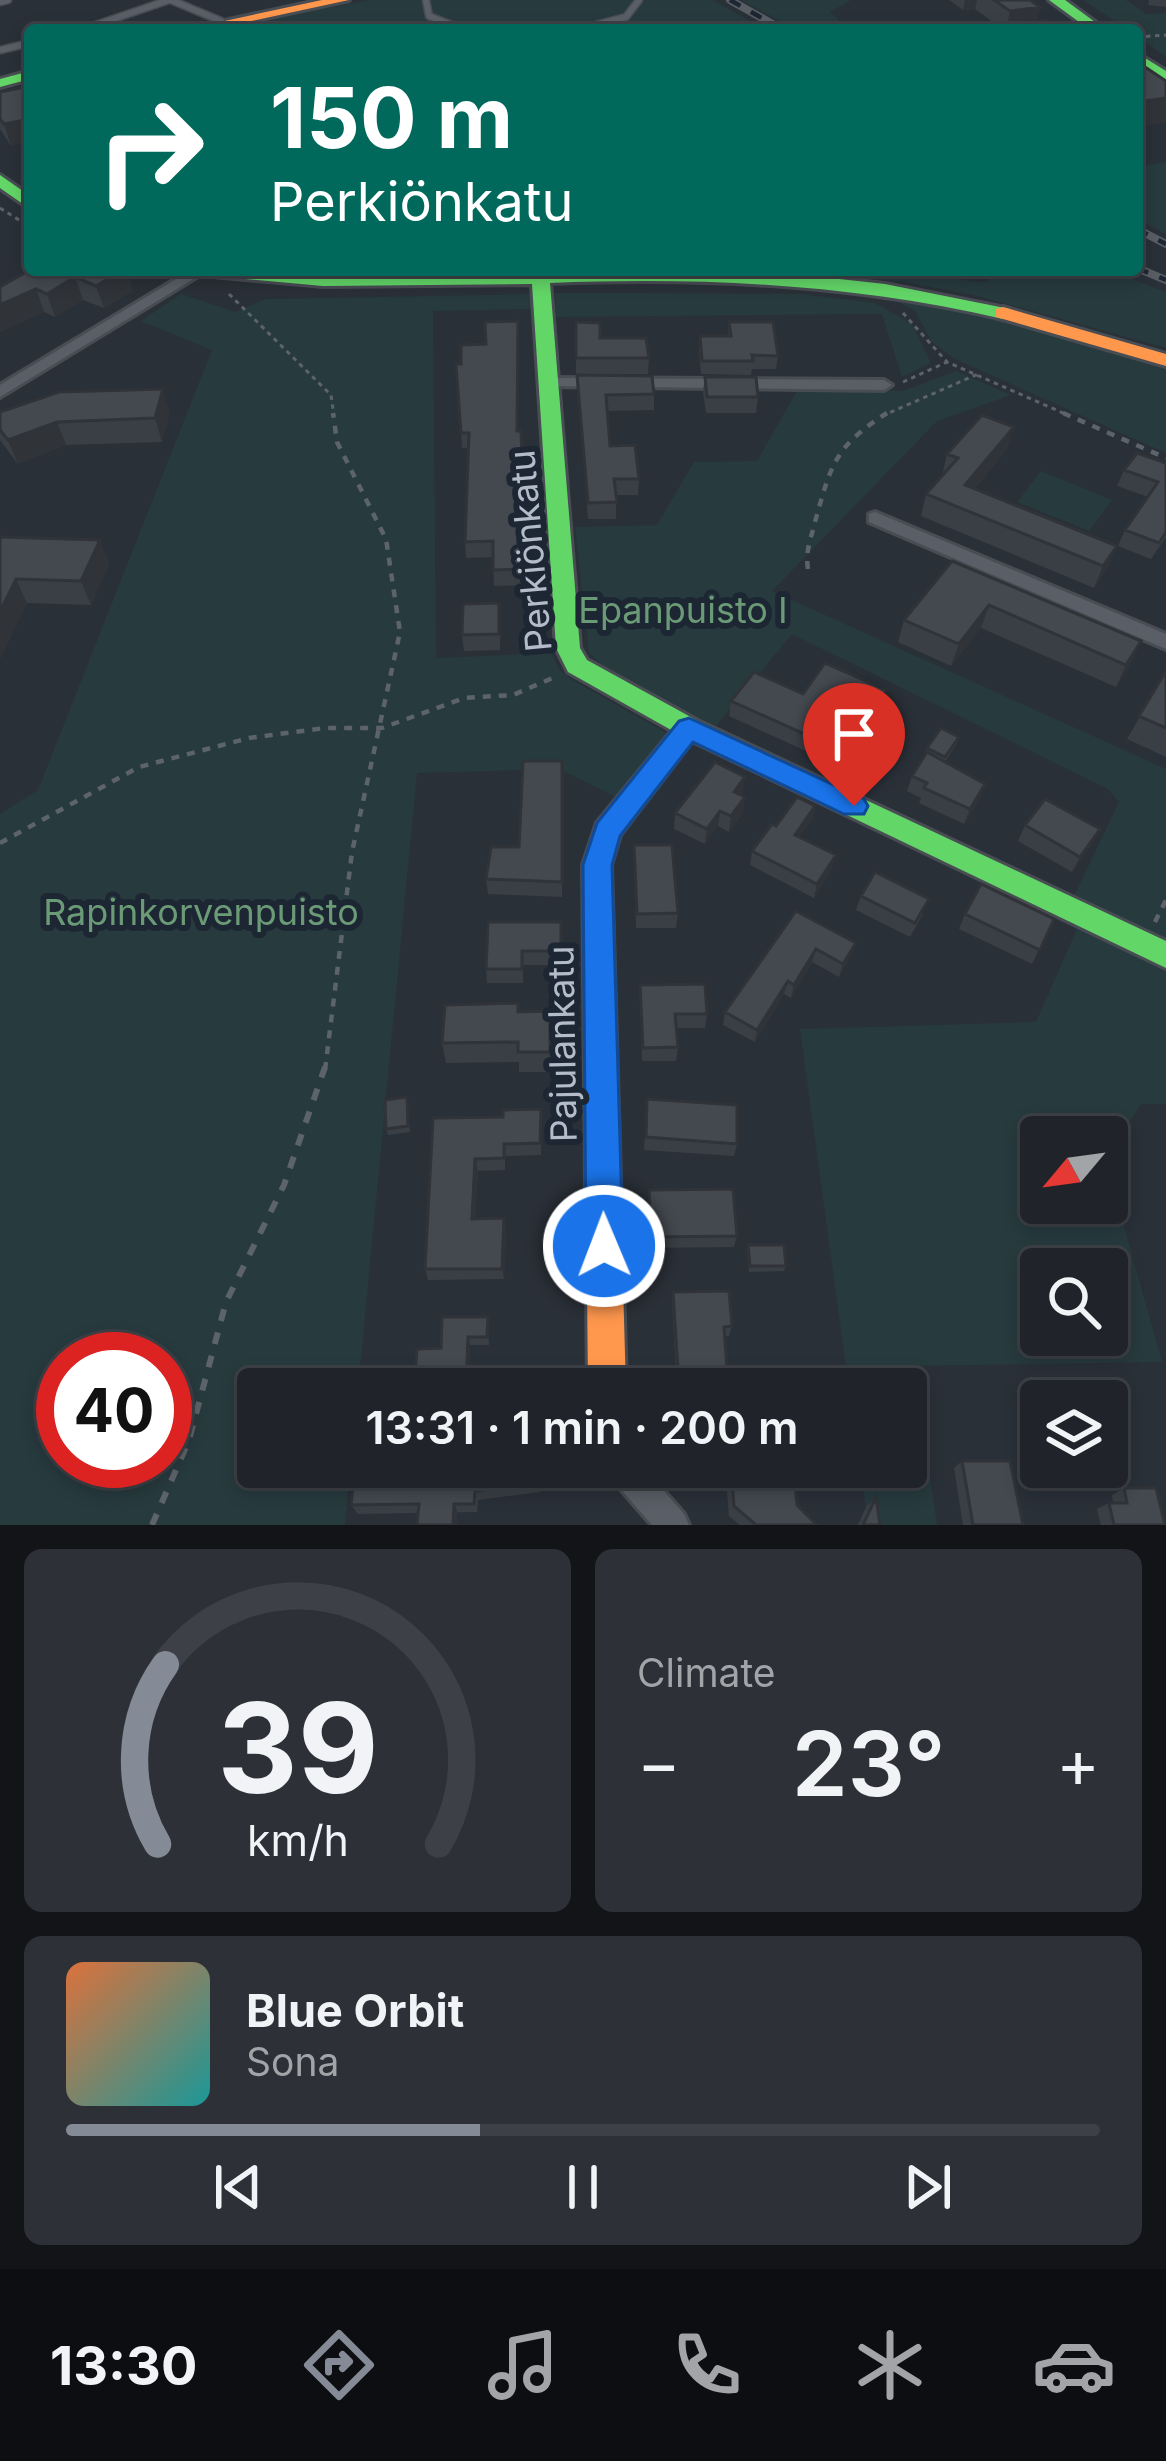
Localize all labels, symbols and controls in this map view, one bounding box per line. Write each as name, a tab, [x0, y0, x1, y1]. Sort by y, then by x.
text: 150 m	[270, 67, 513, 168]
icon: right	[72, 72, 228, 228]
text: Perkiönkatu	[270, 169, 573, 234]
street label: Perkiönkatu	[499, 448, 561, 654]
park label: Epanpuisto I	[578, 588, 788, 632]
pin	[803, 683, 905, 806]
icon: arrive	[821, 701, 887, 767]
park label: Rapinkorvenpuisto	[43, 890, 359, 934]
street label: Pajulankatu	[538, 945, 586, 1143]
north arrow	[1020, 1116, 1128, 1224]
map controls	[1020, 1116, 1128, 1488]
position arrow	[541, 1183, 667, 1309]
button: search	[1020, 1248, 1128, 1356]
speed limit sign: 40	[36, 1332, 192, 1488]
button: layers	[1020, 1380, 1128, 1488]
text: 13:31 · 1 min · 200 m	[365, 1400, 799, 1455]
text: Climate	[637, 1649, 776, 1696]
text: 39	[217, 1672, 378, 1823]
text: 23°	[792, 1709, 945, 1818]
text: −	[637, 1723, 681, 1803]
text: +	[1056, 1723, 1100, 1803]
text: km/h	[247, 1813, 348, 1865]
text: Blue Orbit	[246, 1983, 464, 2038]
text: Sona	[246, 2038, 339, 2085]
icon: previous	[205, 2154, 271, 2220]
icon: pause	[550, 2154, 616, 2220]
icon: next	[895, 2154, 961, 2220]
icon: directions	[297, 2323, 381, 2407]
icon: music	[481, 2323, 565, 2407]
icon: phone	[665, 2323, 749, 2407]
icon: climate	[848, 2323, 932, 2407]
icon: car	[1032, 2323, 1116, 2407]
text: 13:30	[50, 2333, 197, 2398]

